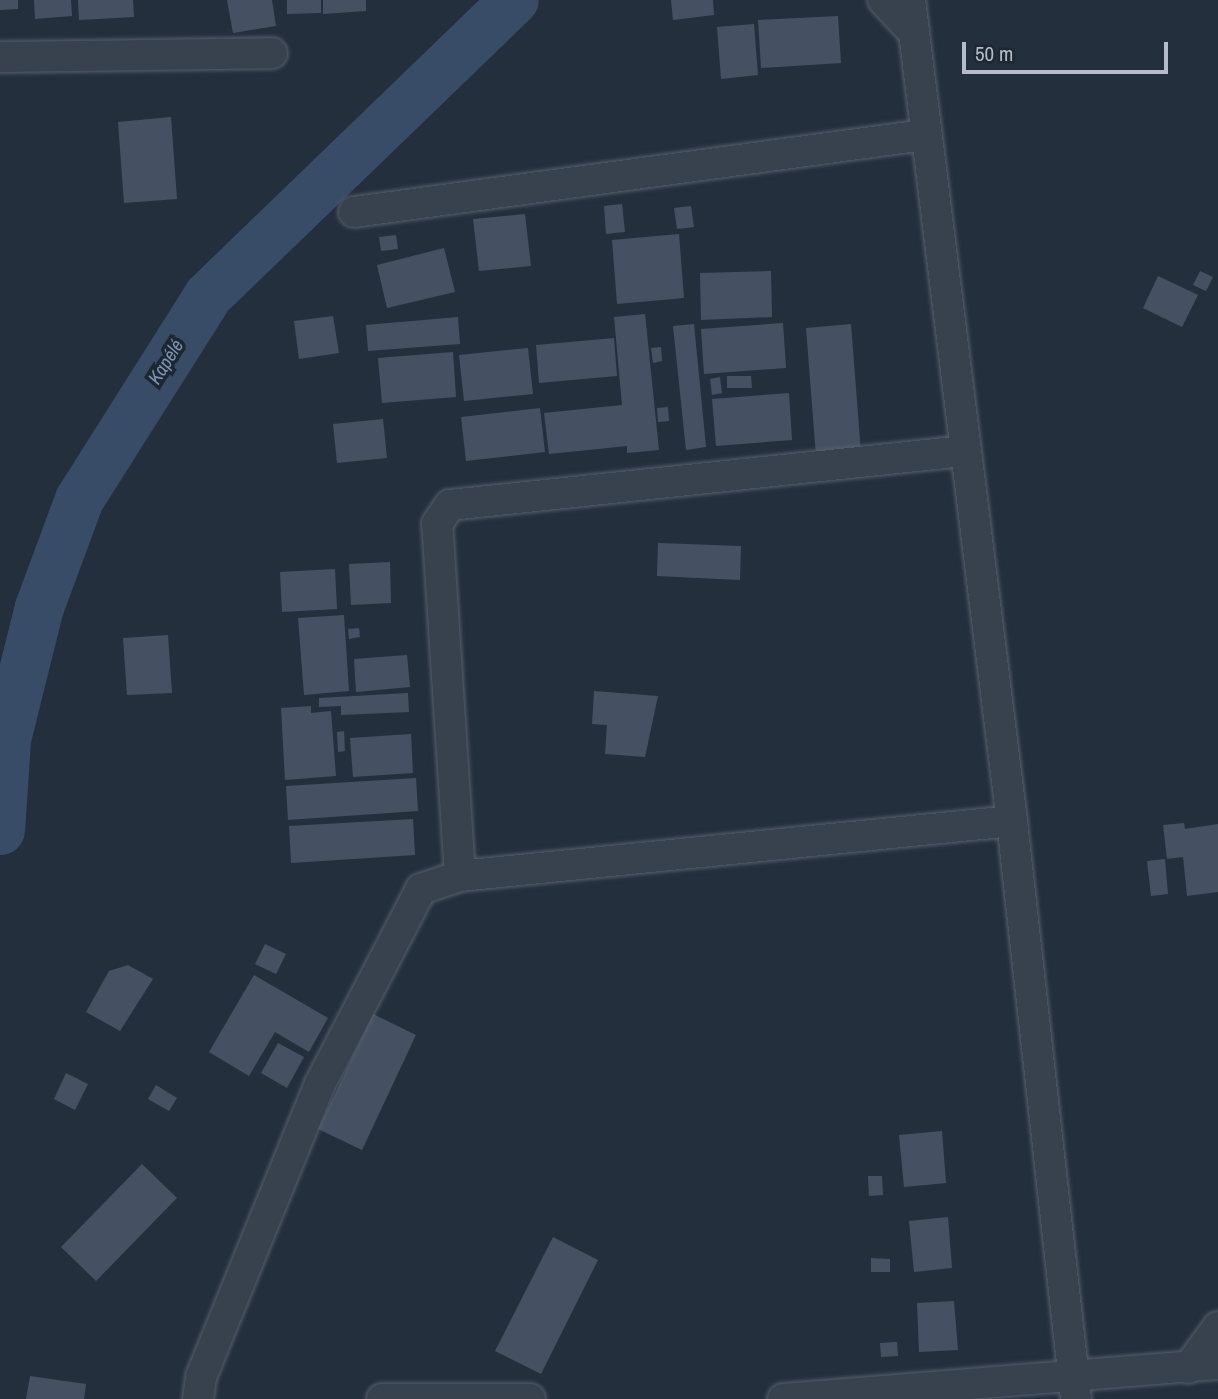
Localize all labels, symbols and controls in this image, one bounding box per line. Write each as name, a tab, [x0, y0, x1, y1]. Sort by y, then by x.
scale bar	[966, 28, 1172, 72]
text: 50 m	[975, 39, 1013, 68]
water label: Kapélé	[143, 335, 189, 389]

